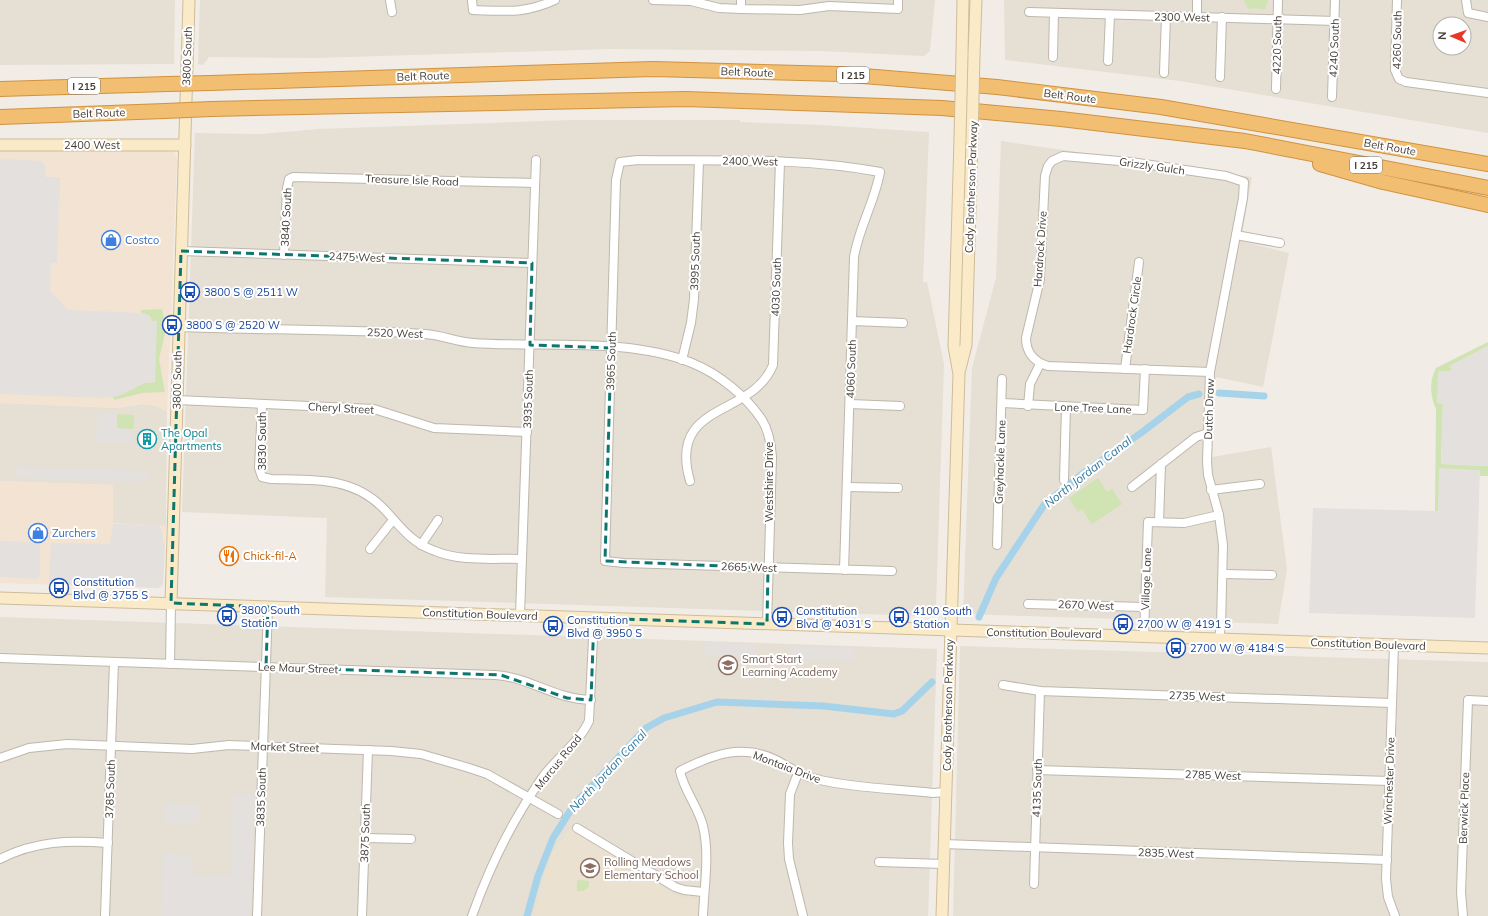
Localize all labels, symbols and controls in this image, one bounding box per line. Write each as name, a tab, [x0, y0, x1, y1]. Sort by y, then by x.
street label: 2300 West	[1154, 10, 1210, 24]
street label: 4260 South	[1389, 10, 1405, 70]
street label: 4220 South	[1269, 15, 1285, 75]
north arrow	[1432, 16, 1472, 56]
street label: 4240 South	[1326, 18, 1342, 78]
street label: 3800 South	[179, 26, 195, 86]
text: N	[1435, 31, 1449, 40]
street label: Belt Route	[720, 64, 774, 80]
road number: I 215	[837, 67, 869, 83]
street label: Belt Route	[396, 68, 450, 84]
road number: I 215	[68, 78, 100, 94]
street label: Belt Route	[1043, 86, 1097, 106]
street label: Belt Route	[72, 105, 126, 121]
street label: Cody Brotherson Parkway	[962, 120, 980, 253]
street label: Belt Route	[1363, 136, 1417, 158]
street label: 2400 West	[64, 138, 120, 152]
street label: 2400 West	[722, 154, 778, 168]
street label: Grizzly Gulch	[1118, 154, 1186, 178]
road number: I 215	[1350, 157, 1382, 173]
street label: Treasure Isle Road	[365, 171, 459, 189]
street label: 3840 South	[277, 187, 295, 247]
street label: Hardrock Drive	[1030, 210, 1050, 288]
shop icon: Costco	[100, 229, 122, 251]
street label: 3995 South	[687, 231, 703, 291]
place label: Costco	[125, 233, 159, 247]
street label: 2475 West	[329, 249, 385, 265]
street label: 4030 South	[768, 257, 784, 317]
street label: Hardrock Circle	[1120, 275, 1144, 355]
bus stop icon: 3800 S @ 2511 W	[179, 281, 201, 303]
place label: 3800 S @ 2511 W	[204, 285, 298, 299]
bus stop icon: 3800 S @ 2520 W	[161, 314, 183, 336]
place label: 3800 S @ 2520 W	[186, 318, 280, 332]
street label: 2520 West	[367, 325, 423, 341]
street label: 3965 South	[603, 331, 619, 391]
street label: 4060 South	[843, 339, 859, 399]
street label: 3800 South	[169, 350, 185, 410]
street label: 3935 South	[520, 369, 536, 429]
street label: Dutch Draw	[1201, 378, 1217, 440]
street label: Cheryl Street	[308, 399, 374, 417]
street label: Lone Tree Lane	[1054, 400, 1132, 416]
street label: 3830 South	[255, 411, 269, 471]
street label: Greyhackle Lane	[992, 420, 1008, 504]
place label: The Opal Apartments	[161, 426, 222, 453]
building icon: The Opal Apartments	[136, 428, 158, 450]
water label: North Jordan Canal	[1041, 433, 1135, 510]
street label: Westshire Drive	[762, 442, 776, 522]
shop icon: Zurchers	[27, 522, 49, 544]
place label: Zurchers	[52, 526, 96, 540]
restaurant icon: Chick-fil-A	[218, 545, 240, 567]
street label: Village Lane	[1138, 547, 1154, 611]
place label: Chick-fil-A	[243, 549, 297, 563]
street label: 2665 West	[721, 559, 777, 575]
place label: Constitution Blvd @ 3755 S	[73, 575, 148, 602]
bus stop icon: Constitution Blvd @ 3755 S	[48, 577, 70, 599]
street label: 2670 West	[1058, 597, 1114, 613]
place label: 3800 South Station	[241, 603, 300, 630]
place label: Constitution Blvd @ 4031 S	[796, 604, 871, 631]
place label: 4100 South Station	[913, 604, 972, 631]
bus stop icon: 3800 South Station	[216, 605, 238, 627]
street label: Constitution Boulevard	[422, 605, 538, 623]
bus stop icon: Constitution Blvd @ 4031 S	[771, 606, 793, 628]
bus stop icon: 4100 South Station	[888, 606, 910, 628]
place label: Constitution Blvd @ 3950 S	[567, 613, 642, 640]
bus stop icon: 2700 W @ 4191 S	[1112, 613, 1134, 635]
bus stop icon: Constitution Blvd @ 3950 S	[542, 615, 564, 637]
place label: 2700 W @ 4191 S	[1137, 617, 1231, 631]
street label: Constitution Boulevard	[986, 625, 1102, 641]
street label: Constitution Boulevard	[1310, 635, 1426, 653]
bus stop icon: 2700 W @ 4184 S	[1165, 637, 1187, 659]
street label: Cody Brotherson Parkway	[940, 639, 956, 771]
place label: 2700 W @ 4184 S	[1190, 641, 1284, 655]
place label: Smart Start Learning Academy	[742, 652, 838, 679]
school or university icon: Smart Start Learning Academy	[717, 654, 739, 676]
street label: Lee Maur Street	[258, 660, 339, 676]
street label: 2735 West	[1169, 688, 1225, 704]
water label: North Jordan Canal	[566, 726, 650, 815]
street label: Marcus Road	[531, 732, 585, 792]
street label: Winchester Drive	[1380, 737, 1398, 825]
street label: Market Street	[250, 739, 320, 755]
street label: Montaia Drive	[751, 748, 823, 786]
street label: 4135 South	[1029, 758, 1045, 818]
street label: 3785 South	[102, 759, 118, 819]
street label: 3835 South	[253, 767, 269, 827]
street label: 2785 West	[1185, 767, 1241, 783]
street label: Berwick Place	[1456, 772, 1472, 844]
street label: 3875 South	[357, 803, 373, 863]
street label: 2835 West	[1138, 845, 1194, 861]
place label: Rolling Meadows Elementary School	[604, 855, 699, 882]
school or university icon: Rolling Meadows Elementary School	[579, 857, 601, 879]

